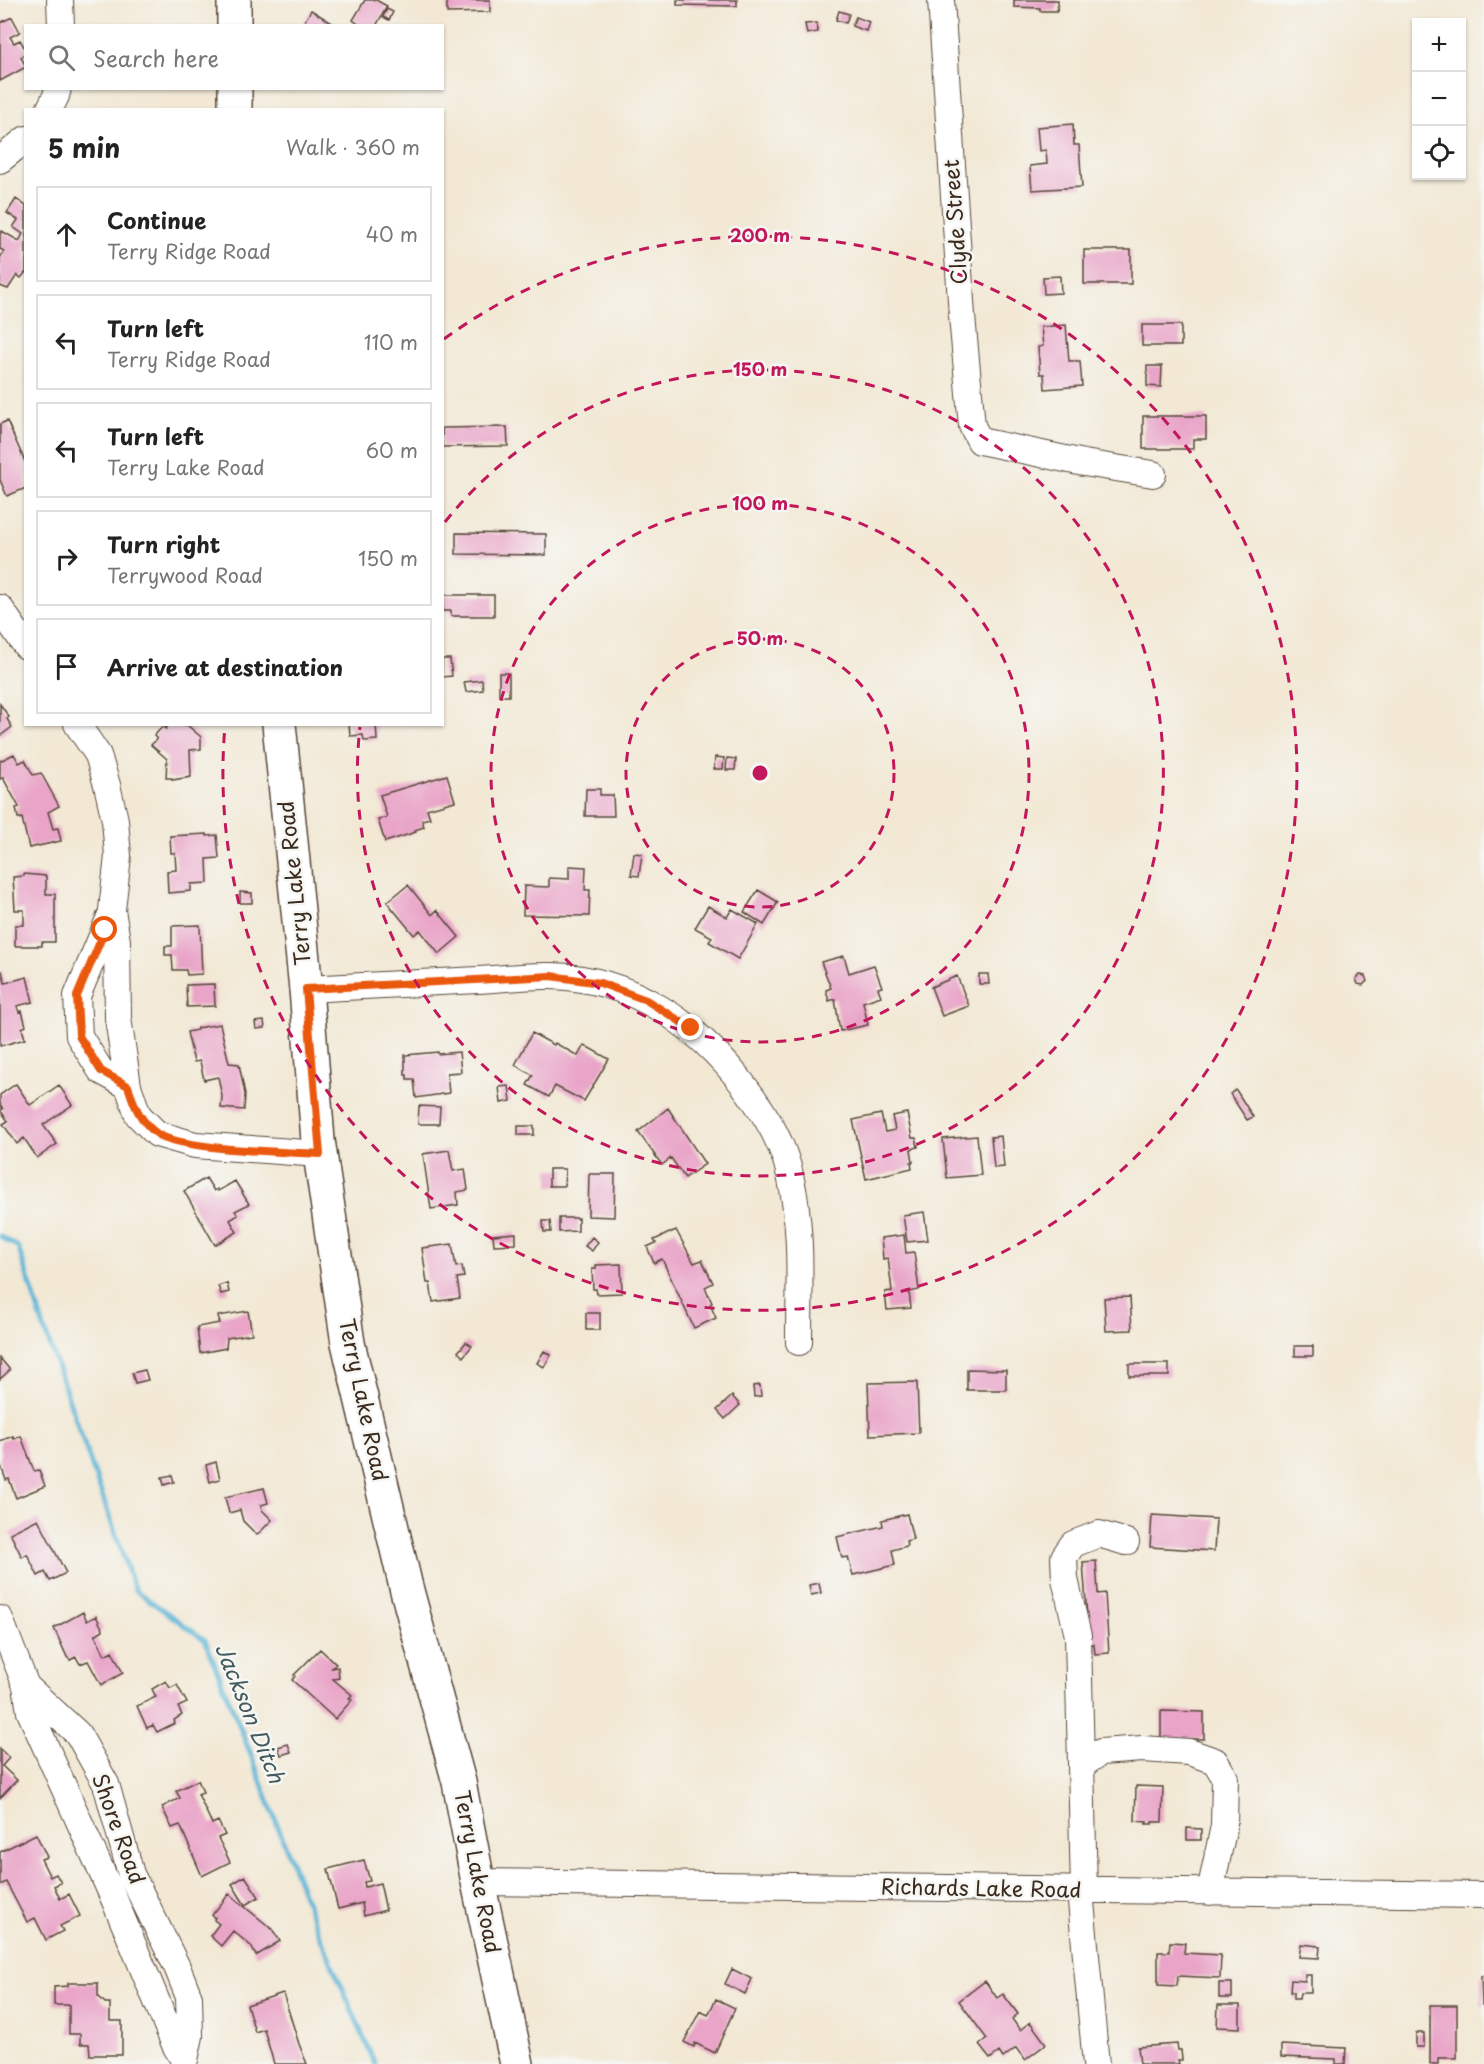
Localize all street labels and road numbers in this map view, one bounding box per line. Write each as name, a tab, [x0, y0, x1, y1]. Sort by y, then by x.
street label: Clyde Street	[934, 158, 974, 286]
street label: Terry Lake Road	[268, 799, 318, 967]
street label: Terry Lake Road	[332, 1315, 398, 1484]
street label: Shore Road	[85, 1768, 155, 1888]
street label: Terry Lake Road	[447, 1787, 510, 1956]
street label: Richards Lake Road	[880, 1869, 1082, 1905]

